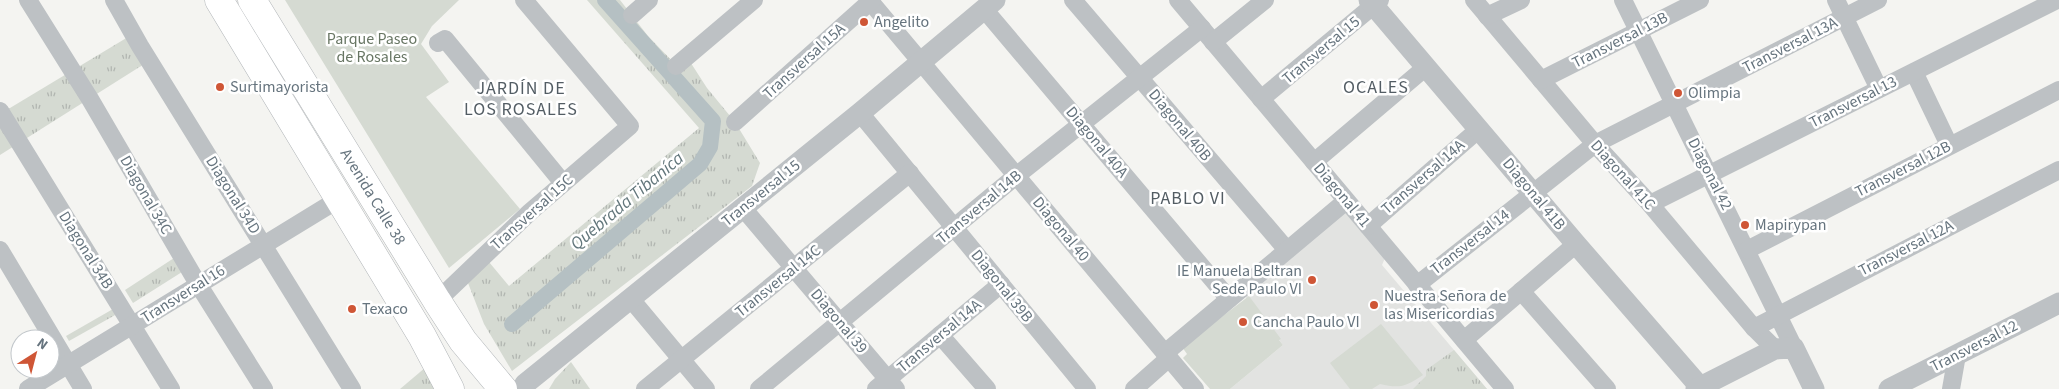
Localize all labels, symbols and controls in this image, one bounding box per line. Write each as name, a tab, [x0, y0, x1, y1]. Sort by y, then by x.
street label: Transversal 13B	[1568, 6, 1672, 74]
place label: Angelito	[874, 11, 929, 33]
street label: Transversal 15	[1277, 11, 1365, 89]
street label: Transversal 13A	[1739, 11, 1842, 78]
marker: Angelito	[858, 16, 870, 28]
street label: Transversal 15A	[758, 18, 850, 104]
park label: Parque Paseo de Rosales	[327, 28, 417, 68]
street label: Transversal 13	[1806, 71, 1901, 133]
district label: OCALES	[1343, 75, 1409, 100]
place label: Surtimayorista	[230, 76, 329, 98]
district label: JARDÍN DE LOS ROSALES	[464, 76, 578, 122]
marker: Surtimayorista	[214, 81, 226, 93]
place label: Olimpia	[1688, 82, 1741, 104]
street label: Diagonal 40B	[1143, 84, 1217, 166]
marker: Olimpia	[1672, 87, 1684, 99]
street label: Diagonal 40A	[1061, 102, 1134, 183]
street label: Transversal 14A	[1377, 134, 1470, 219]
street label: Diagonal 42	[1682, 134, 1738, 214]
street label: Diagonal 41C	[1586, 135, 1660, 215]
street label: Transversal 12B	[1851, 135, 1955, 203]
street label: Avenida Calle 38	[335, 144, 411, 249]
water label: Quebrada Tibaníca	[565, 146, 689, 256]
street label: Diagonal 34C	[115, 152, 177, 238]
street label: Diagonal 34D	[200, 152, 266, 238]
street label: Diagonal 41B	[1497, 153, 1571, 235]
street label: Transversal 15	[717, 154, 805, 232]
street label: Diagonal 41	[1308, 158, 1376, 232]
street label: Transversal 14B	[932, 165, 1026, 249]
street label: Transversal 15C	[486, 169, 578, 255]
district label: PABLO VI	[1150, 186, 1226, 211]
street label: Diagonal 40	[1027, 192, 1095, 266]
street label: Transversal 14	[1426, 204, 1514, 280]
street label: Diagonal 34B	[53, 207, 119, 293]
place label: Mapirypan	[1755, 214, 1826, 236]
street label: Transversal 12A	[1855, 214, 1958, 281]
marker: Mapirypan	[1739, 219, 1751, 231]
street label: Transversal 14C	[730, 240, 826, 322]
street label: Diagonal 39B	[966, 245, 1038, 327]
street label: Transversal 16	[137, 259, 229, 329]
place label: IE Manuela Beltran Sede Paulo VI	[1177, 260, 1302, 300]
marker: IE Manuela Beltran Sede Paulo VI	[1306, 274, 1318, 286]
street label: Diagonal 39	[805, 284, 873, 358]
place label: Nuestra Señora de las Misericordias	[1384, 285, 1506, 325]
street label: Transversal 14A	[892, 294, 986, 378]
place label: Texaco	[362, 298, 408, 320]
marker: Nuestra Señora de las Misericordias	[1368, 299, 1380, 311]
marker: Texaco	[346, 303, 358, 315]
place label: Cancha Paulo VI	[1253, 311, 1360, 333]
street label: Transversal 12	[1927, 315, 2022, 377]
marker: Cancha Paulo VI	[1237, 316, 1249, 328]
north arrow	[10, 329, 60, 379]
text: N	[32, 333, 52, 355]

